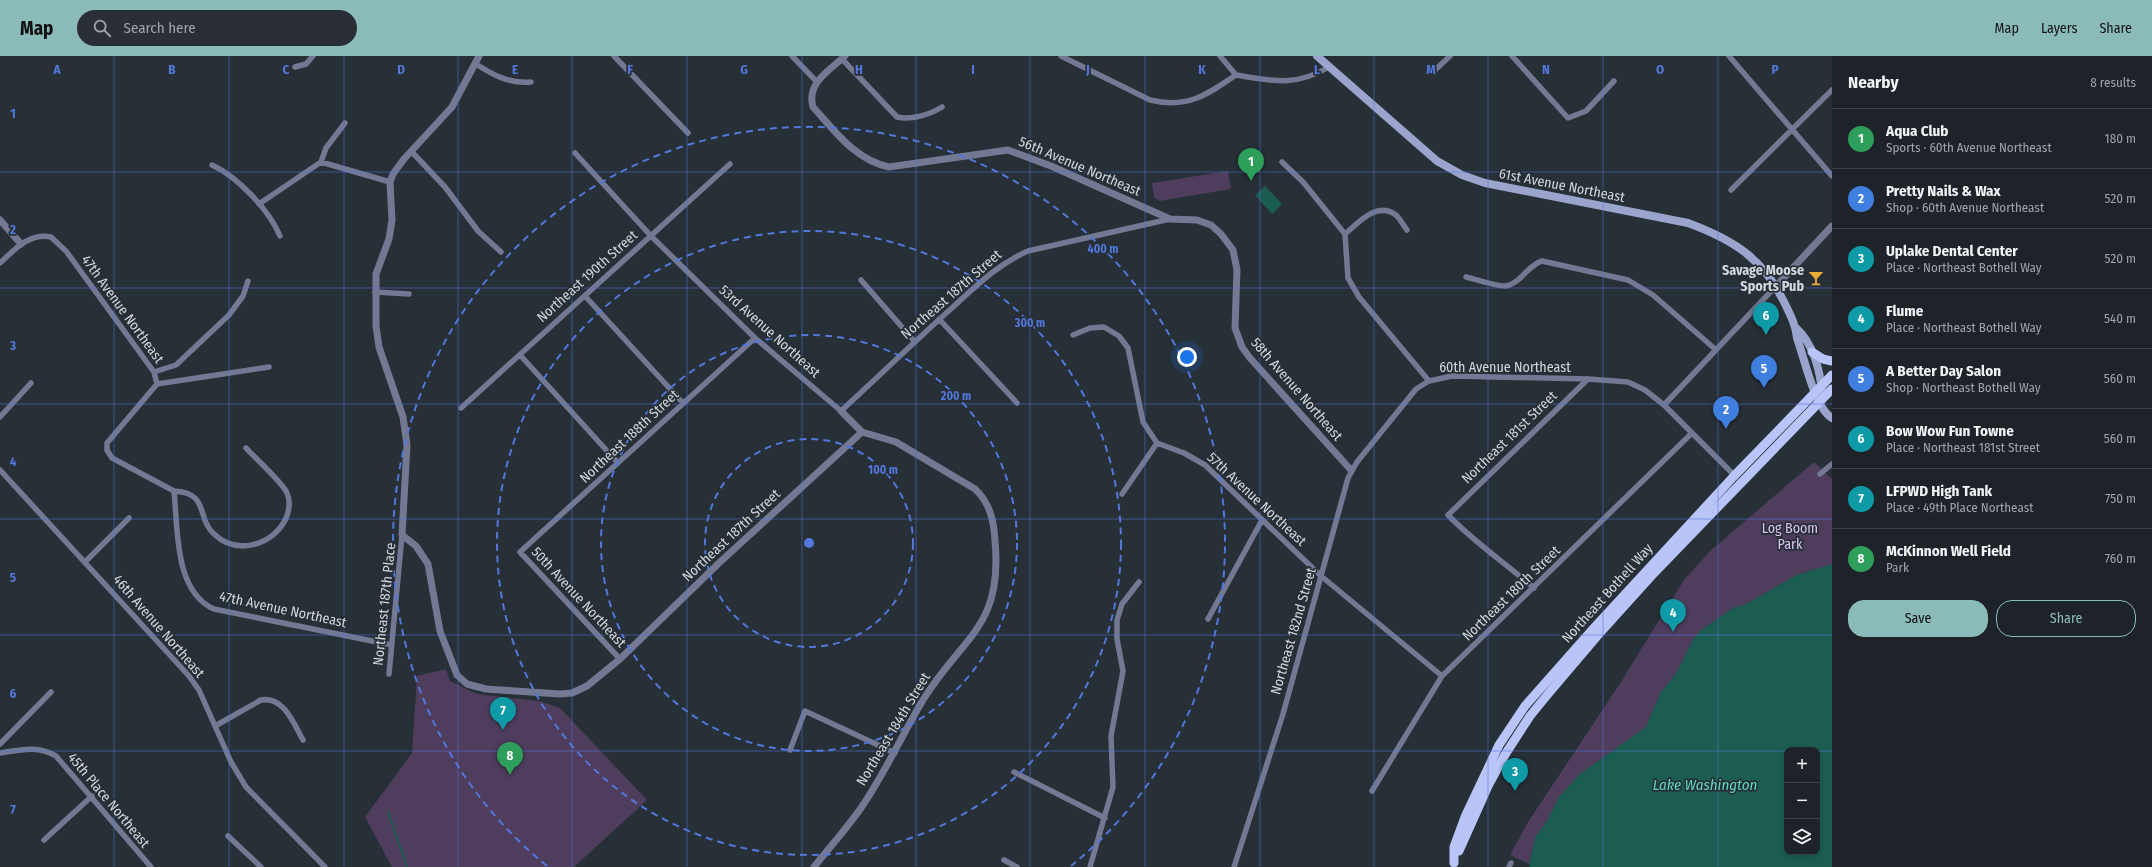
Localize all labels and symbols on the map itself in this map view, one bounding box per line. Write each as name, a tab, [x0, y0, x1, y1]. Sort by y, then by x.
text: A	[52, 62, 61, 77]
text: B	[168, 62, 176, 77]
text: C	[283, 62, 290, 77]
text: D	[397, 62, 405, 77]
text: E	[512, 62, 518, 77]
text: F	[627, 62, 633, 77]
text: G	[740, 62, 748, 77]
text: H	[855, 62, 863, 77]
text: I	[971, 62, 975, 77]
text: J	[1085, 62, 1090, 77]
text: K	[1198, 62, 1206, 77]
text: L	[1314, 62, 1320, 77]
text: M	[1426, 62, 1436, 77]
text: N	[1542, 62, 1550, 77]
text: O	[1656, 62, 1664, 77]
text: P	[1771, 62, 1779, 77]
text: 1	[10, 106, 16, 121]
street label: 56th Avenue Northeast	[1016, 133, 1144, 200]
pin: 1	[1238, 148, 1264, 181]
street label: 61st Avenue Northeast	[1498, 165, 1627, 206]
text: 2	[9, 222, 16, 237]
street label: Northeast 190th Street	[534, 227, 641, 326]
text: 400 m	[1088, 242, 1118, 256]
street label: Northeast 187th Street	[898, 246, 1005, 343]
street label: 47th Avenue Northeast	[78, 252, 168, 367]
place label: Savage Moose Sports Pub	[1722, 262, 1804, 295]
bar icon: Savage Moose Sports Pub	[1807, 269, 1825, 287]
street label: 53rd Avenue Northeast	[716, 282, 824, 381]
pin: 6	[1753, 302, 1779, 335]
text: 300 m	[1014, 316, 1045, 330]
street label: 58th Avenue Northeast	[1247, 334, 1346, 445]
text: 3	[9, 338, 16, 353]
your location	[1177, 347, 1197, 367]
pin: 5	[1751, 355, 1777, 388]
street label: 60th Avenue Northeast	[1439, 359, 1571, 376]
street label: Northeast 188th Street	[576, 386, 683, 487]
street label: Northeast 181st Street	[1458, 387, 1561, 487]
text: 200 m	[940, 389, 971, 403]
pin: 2	[1713, 396, 1739, 429]
street label: 57th Avenue Northeast	[1204, 449, 1310, 550]
text: 4	[10, 454, 17, 469]
text: 100 m	[868, 463, 898, 477]
street label: Northeast 187th Street	[679, 485, 784, 585]
park label: Log Boom Park	[1762, 520, 1818, 553]
centre of rings	[802, 536, 816, 550]
street label: Northeast Bothell Way	[1558, 540, 1657, 646]
street label: Northeast 187th Place	[370, 542, 399, 666]
street label: Northeast 180th Street	[1459, 542, 1564, 644]
street label: 50th Avenue Northeast	[528, 544, 630, 651]
street label: Northeast 182nd Street	[1267, 565, 1320, 697]
text: 5	[10, 570, 16, 585]
street label: 46th Avenue Northeast	[109, 571, 208, 682]
street label: 47th Avenue Northeast	[218, 588, 348, 631]
pin: 4	[1660, 599, 1686, 632]
street label: Northeast 184th Street	[853, 669, 934, 789]
text: 6	[10, 686, 17, 701]
pin: 7	[490, 697, 516, 730]
pin: 8	[497, 742, 523, 775]
street label: 45th Place Northeast	[64, 749, 154, 852]
pin: 3	[1502, 758, 1528, 791]
water label: Lake Washington	[1653, 776, 1757, 794]
text: 7	[10, 802, 16, 817]

